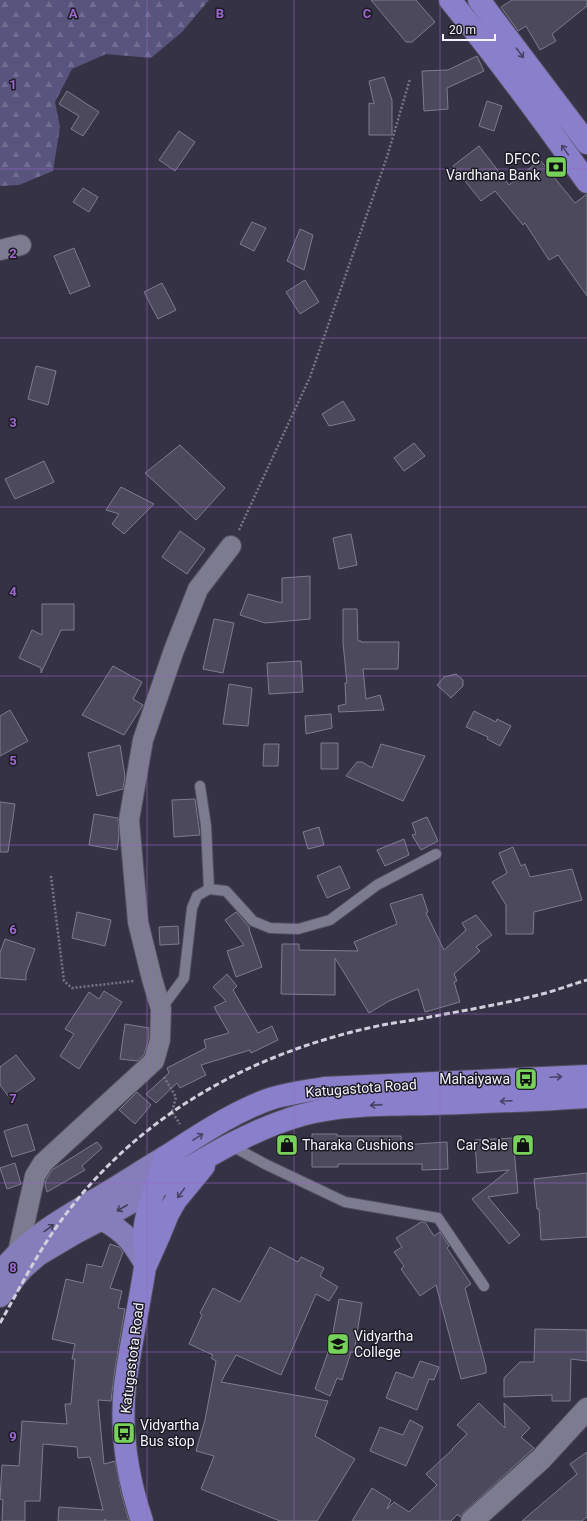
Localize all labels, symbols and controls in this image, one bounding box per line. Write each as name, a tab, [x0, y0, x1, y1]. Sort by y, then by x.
text: A	[69, 6, 78, 21]
text: B	[216, 6, 224, 21]
text: C	[363, 6, 372, 21]
scale bar	[443, 16, 495, 42]
text: 20 m	[449, 23, 476, 37]
one-way arrow	[516, 48, 524, 59]
text: 1	[9, 77, 17, 92]
one-way arrow	[561, 145, 569, 156]
place label: DFCC Vardhana Bank	[446, 151, 541, 183]
bank icon: DFCC Vardhana Bank	[543, 154, 569, 180]
text: 2	[9, 246, 17, 261]
text: 3	[9, 415, 17, 430]
text: 4	[9, 584, 17, 599]
text: 5	[9, 753, 17, 768]
text: 6	[9, 922, 17, 937]
bus stop icon: Mahaiyawa	[513, 1066, 539, 1092]
place label: Mahaiyawa	[439, 1071, 510, 1087]
one-way arrow	[549, 1074, 562, 1081]
street label: Katugastota Road	[305, 1076, 417, 1100]
text: 7	[9, 1091, 17, 1106]
one-way arrow	[500, 1097, 513, 1105]
one-way arrow	[370, 1102, 383, 1109]
one-way arrow	[192, 1132, 204, 1140]
shop icon: Tharaka Cushions	[274, 1132, 300, 1158]
shop icon: Car Sale	[510, 1132, 536, 1158]
place label: Tharaka Cushions	[302, 1137, 414, 1153]
place label: Car Sale	[456, 1137, 508, 1153]
one-way arrow	[177, 1188, 185, 1199]
one-way arrow	[116, 1204, 128, 1212]
one-way arrow	[44, 1224, 55, 1232]
text: 8	[9, 1260, 17, 1275]
street label: Katugastota Road	[117, 1302, 147, 1414]
place label: Vidyartha College	[354, 1328, 413, 1360]
school or university icon: Vidyartha College	[325, 1331, 351, 1357]
place label: Vidyartha Bus stop	[140, 1417, 199, 1449]
bus stop icon: Vidyartha Bus stop	[111, 1420, 137, 1446]
text: 9	[9, 1429, 17, 1444]

